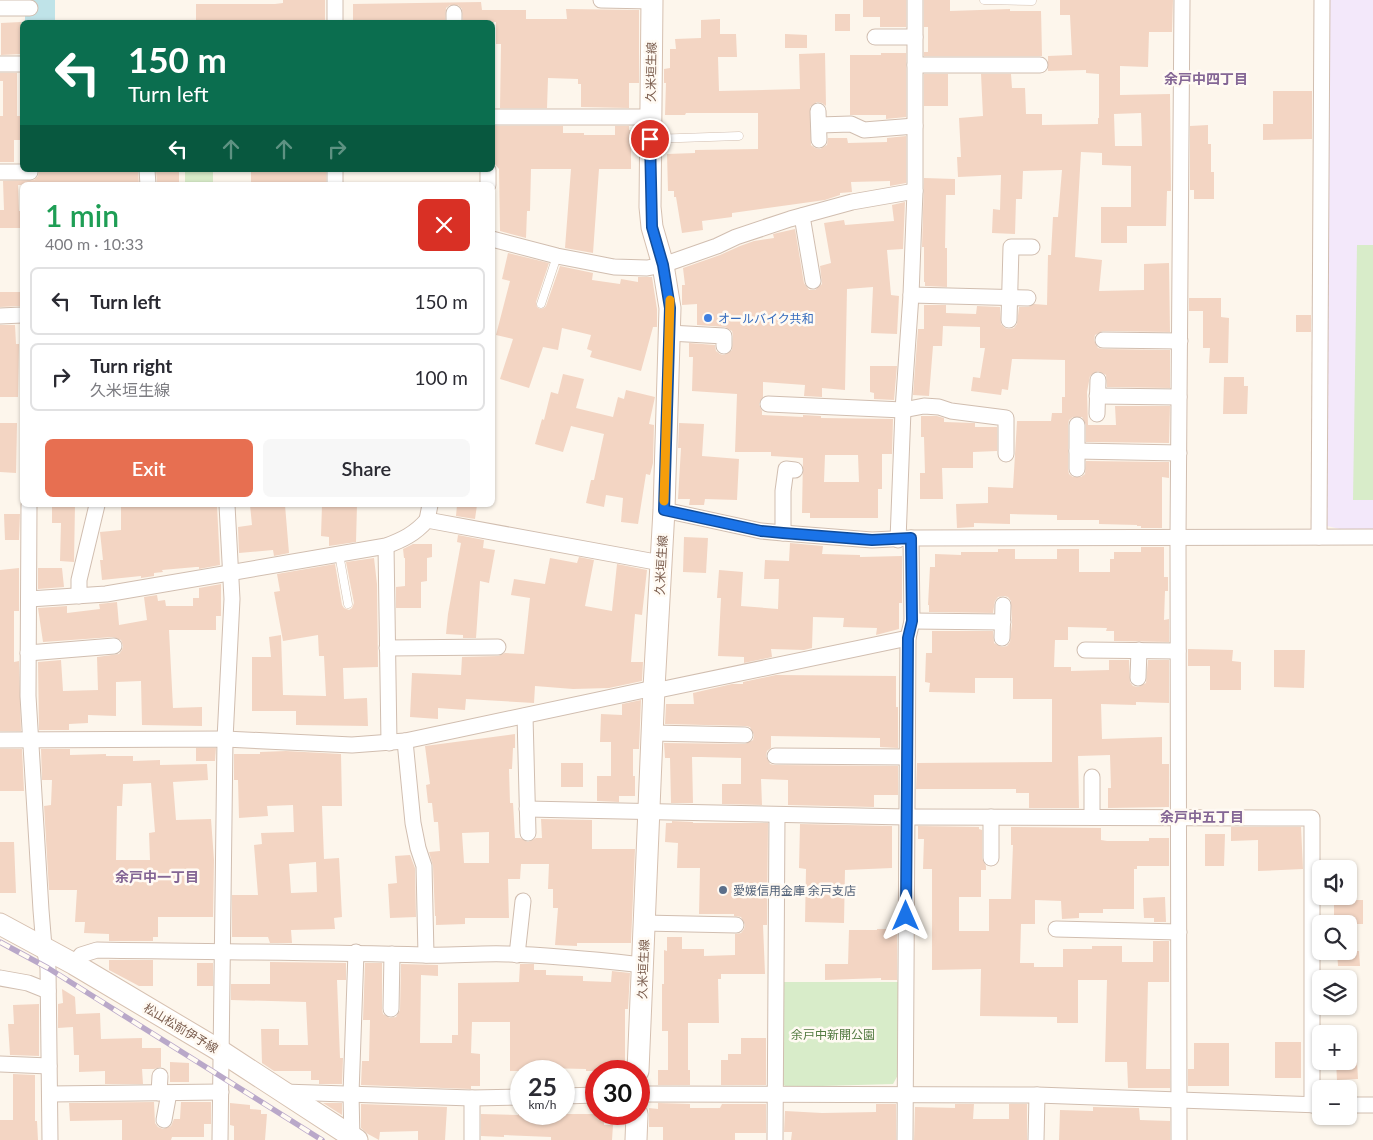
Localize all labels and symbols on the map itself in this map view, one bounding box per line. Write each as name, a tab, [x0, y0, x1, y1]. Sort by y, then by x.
street label: 久米垣生線	[643, 42, 659, 102]
district label: 余戸中四丁目	[1164, 70, 1248, 87]
pin	[629, 118, 671, 160]
place label: オールバイク共和	[718, 311, 814, 326]
marker: オールバイク共和	[702, 312, 714, 324]
street label: 久米垣生線	[652, 535, 670, 595]
district label: 余戸中五丁目	[1160, 808, 1244, 825]
district label: 余戸中一丁目	[115, 868, 199, 885]
place label: 愛媛信用金庫 余戸支店	[733, 883, 856, 898]
marker: 愛媛信用金庫 余戸支店	[717, 884, 729, 896]
position arrow	[879, 889, 931, 941]
street label: 久米垣生線	[634, 939, 652, 999]
street label: 松山松前伊予線	[141, 1000, 221, 1056]
park label: 余戸中新開公園	[791, 1027, 875, 1042]
speed limit sign: 30	[585, 1060, 650, 1125]

